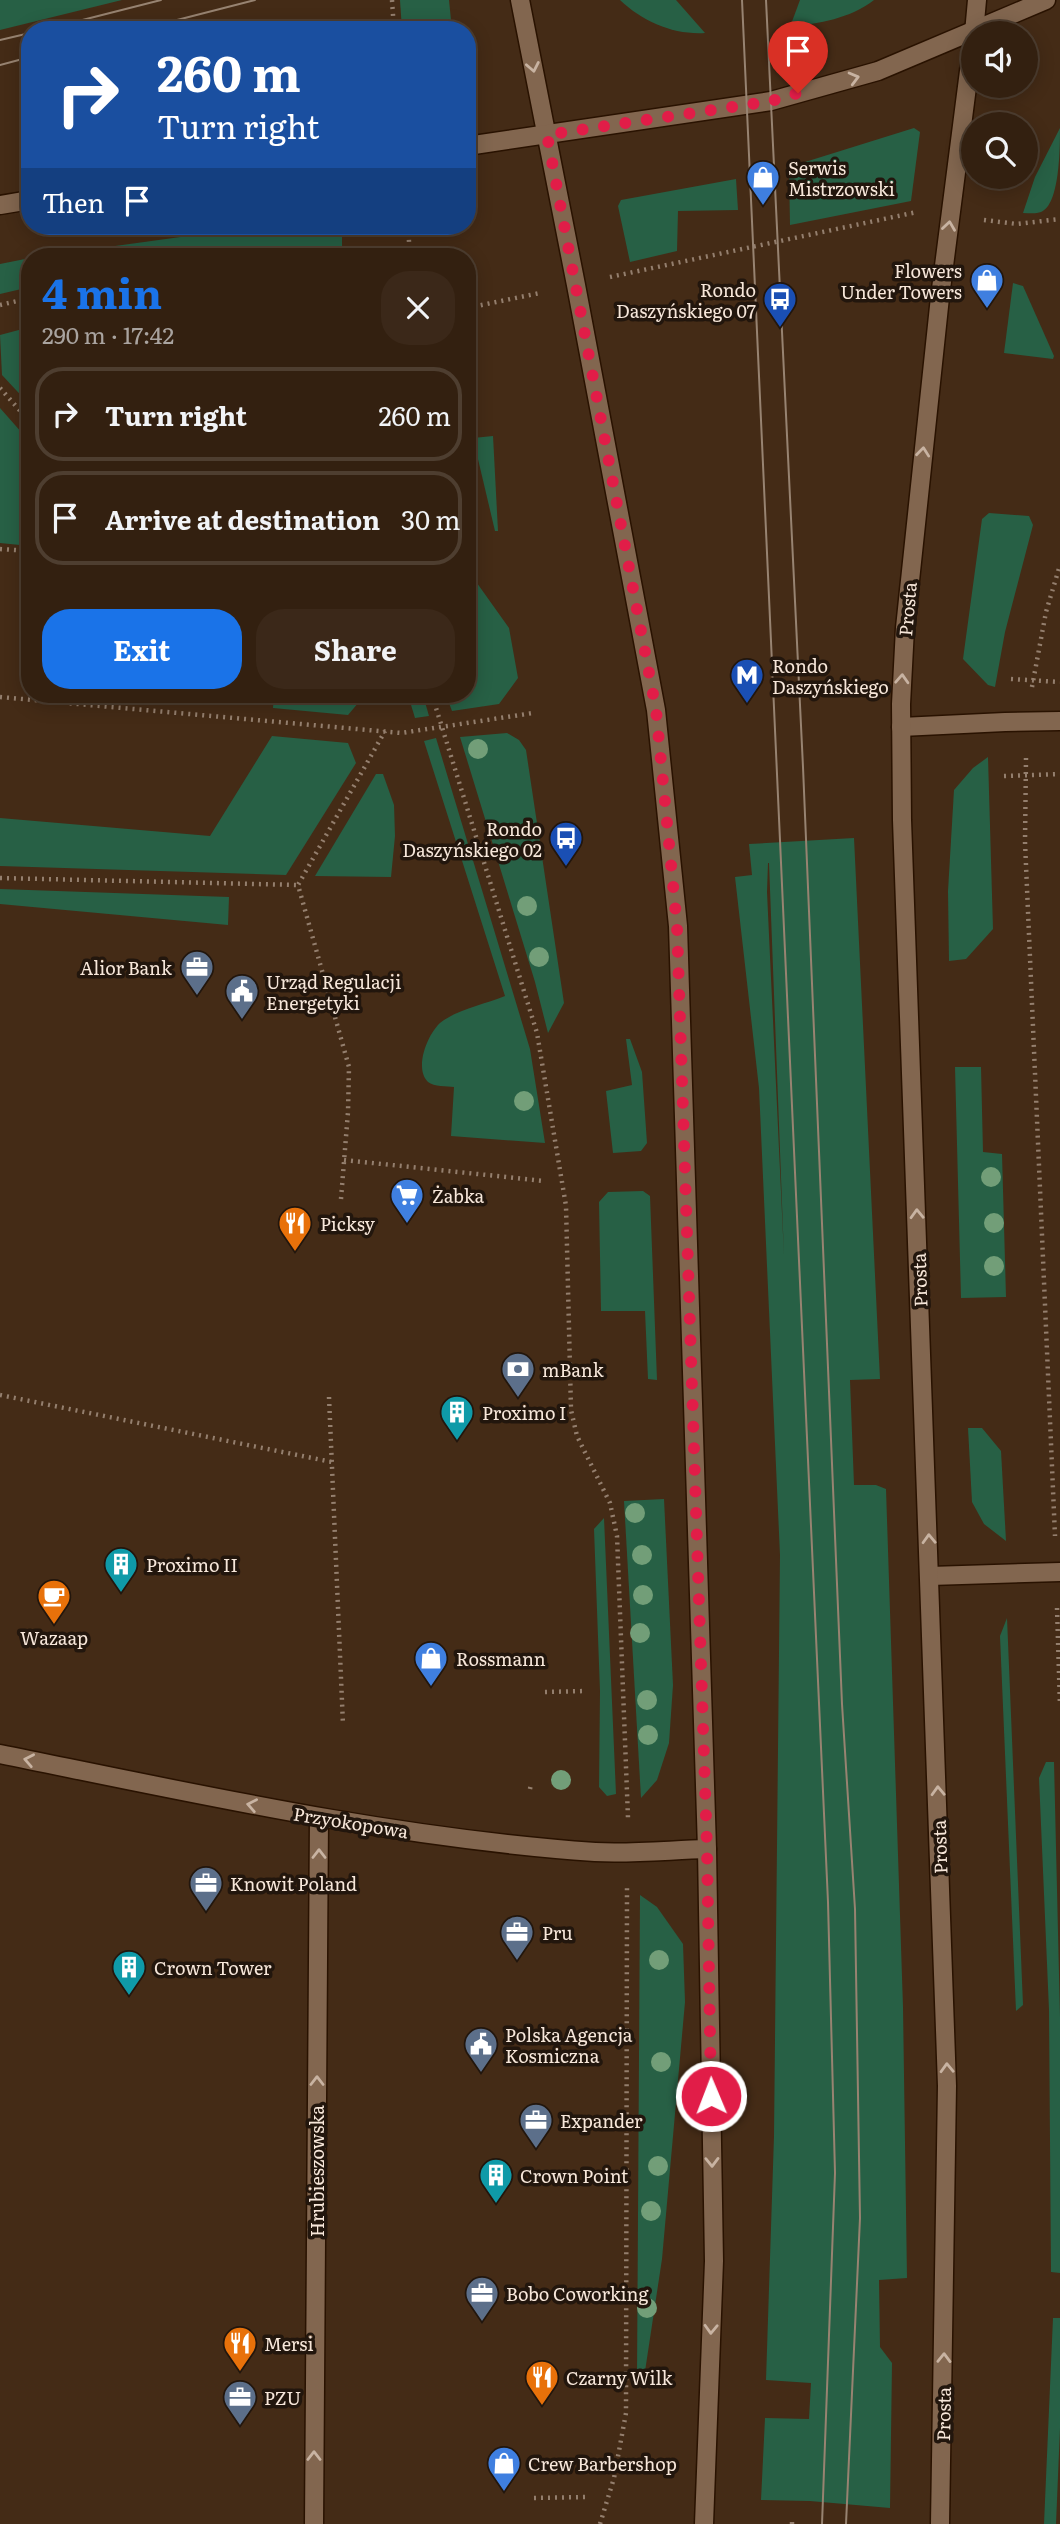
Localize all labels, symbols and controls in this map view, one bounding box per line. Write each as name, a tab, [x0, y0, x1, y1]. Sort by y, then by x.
pin	[768, 21, 828, 93]
map controls	[961, 21, 1038, 189]
button: sound	[961, 21, 1038, 98]
icon: arrive	[779, 32, 817, 70]
text: 260 m	[157, 34, 301, 107]
icon: right	[42, 49, 133, 140]
one-way arrow	[525, 61, 540, 73]
one-way arrow	[848, 72, 860, 86]
text: Turn right	[157, 101, 319, 149]
button: search	[961, 112, 1038, 189]
place label: Serwis Mistrzowski	[788, 154, 895, 202]
shop icon: Serwis Mistrzowski	[744, 158, 782, 207]
text: Then	[42, 182, 104, 221]
icon: arrive	[118, 182, 156, 220]
one-way arrow	[942, 220, 957, 232]
place label: Flowers Under Towers	[840, 257, 962, 305]
text: 4 min	[42, 260, 162, 322]
shop icon: Flowers Under Towers	[968, 261, 1006, 310]
button: close	[381, 271, 455, 345]
place label: Rondo Daszyńskiego 07	[616, 276, 756, 324]
bus stop icon: Rondo Daszyńskiego 07	[761, 280, 799, 329]
text: 290 m · 17:42	[42, 317, 174, 351]
icon: right	[46, 395, 84, 433]
text: Turn right	[105, 395, 247, 434]
text: 260 m	[378, 395, 451, 434]
one-way arrow	[916, 446, 931, 458]
icon: arrive	[46, 499, 84, 537]
text: Arrive at destination	[105, 499, 380, 538]
text: 30 m	[401, 499, 461, 538]
street label: Prosta	[891, 581, 923, 637]
button: Exit	[42, 609, 242, 689]
button: Share	[256, 609, 455, 689]
place label: Rondo Daszyńskiego	[772, 652, 889, 700]
metro station icon: Rondo Daszyńskiego	[728, 656, 766, 705]
one-way arrow	[895, 673, 910, 684]
place label: Rondo Daszyńskiego 02	[402, 815, 542, 863]
bus stop icon: Rondo Daszyńskiego 02	[547, 819, 585, 868]
office icon: Alior Bank	[178, 948, 216, 997]
place label: Alior Bank	[80, 954, 173, 981]
place label: Urząd Regulacji Energetyki	[266, 968, 401, 1016]
public building icon: Urząd Regulacji Energetyki	[223, 972, 261, 1021]
supermarket icon: Żabka	[388, 1176, 426, 1225]
place label: Żabka	[432, 1182, 485, 1209]
restaurant icon: Picksy	[276, 1204, 314, 1253]
one-way arrow	[909, 1208, 924, 1219]
place label: Picksy	[320, 1210, 376, 1237]
street label: Prosta	[905, 1252, 933, 1308]
bank icon: mBank	[499, 1350, 537, 1399]
place label: mBank	[542, 1356, 605, 1383]
building icon: Proximo I	[438, 1393, 476, 1442]
place label: Proximo I	[482, 1399, 566, 1426]
one-way arrow	[921, 1534, 936, 1545]
building icon: Proximo II	[102, 1545, 140, 1594]
place label: Proximo II	[146, 1551, 238, 1578]
cafe icon: Wazaap	[35, 1577, 73, 1626]
place label: Wazaap	[20, 1624, 88, 1651]
shop icon: Rossmann	[412, 1639, 450, 1688]
place label: Rossmann	[456, 1645, 546, 1672]
one-way arrow	[23, 1753, 35, 1768]
one-way arrow	[930, 1786, 945, 1797]
one-way arrow	[246, 1798, 258, 1813]
street label: Przyokopowa	[292, 1800, 411, 1844]
street label: Prosta	[925, 1819, 953, 1875]
one-way arrow	[311, 1848, 327, 1859]
office icon: Knowit Poland	[187, 1864, 225, 1913]
place label: Knowit Poland	[230, 1870, 357, 1897]
office icon: Pru	[498, 1913, 536, 1962]
place label: Pru	[542, 1919, 573, 1946]
building icon: Crown Tower	[110, 1948, 148, 1997]
place label: Crown Tower	[154, 1954, 272, 1981]
place label: Polska Agencja Kosmiczna	[505, 2021, 633, 2069]
public building icon: Polska Agencja Kosmiczna	[462, 2025, 500, 2074]
position arrow	[674, 2059, 748, 2133]
one-way arrow	[939, 2062, 954, 2073]
one-way arrow	[309, 2076, 325, 2086]
office icon: Expander	[517, 2101, 555, 2150]
street label: Hrubieszowska	[303, 2105, 330, 2237]
place label: Expander	[560, 2107, 643, 2134]
building icon: Crown Point	[477, 2156, 515, 2205]
one-way arrow	[704, 2157, 720, 2168]
place label: Crown Point	[520, 2162, 629, 2189]
office icon: Bobo Coworking	[463, 2274, 501, 2323]
place label: Bobo Coworking	[506, 2280, 650, 2307]
restaurant icon: Mersi	[221, 2324, 259, 2373]
one-way arrow	[704, 2324, 719, 2335]
place label: Mersi	[264, 2330, 314, 2357]
one-way arrow	[937, 2352, 952, 2363]
restaurant icon: Czarny Wilk	[523, 2358, 561, 2407]
place label: Czarny Wilk	[566, 2364, 674, 2391]
office icon: PZU	[221, 2378, 259, 2427]
place label: PZU	[264, 2384, 301, 2411]
street label: Prosta	[929, 2386, 957, 2441]
shop icon: Crew Barbershop	[485, 2444, 523, 2493]
one-way arrow	[306, 2450, 322, 2461]
place label: Crew Barbershop	[528, 2450, 677, 2477]

